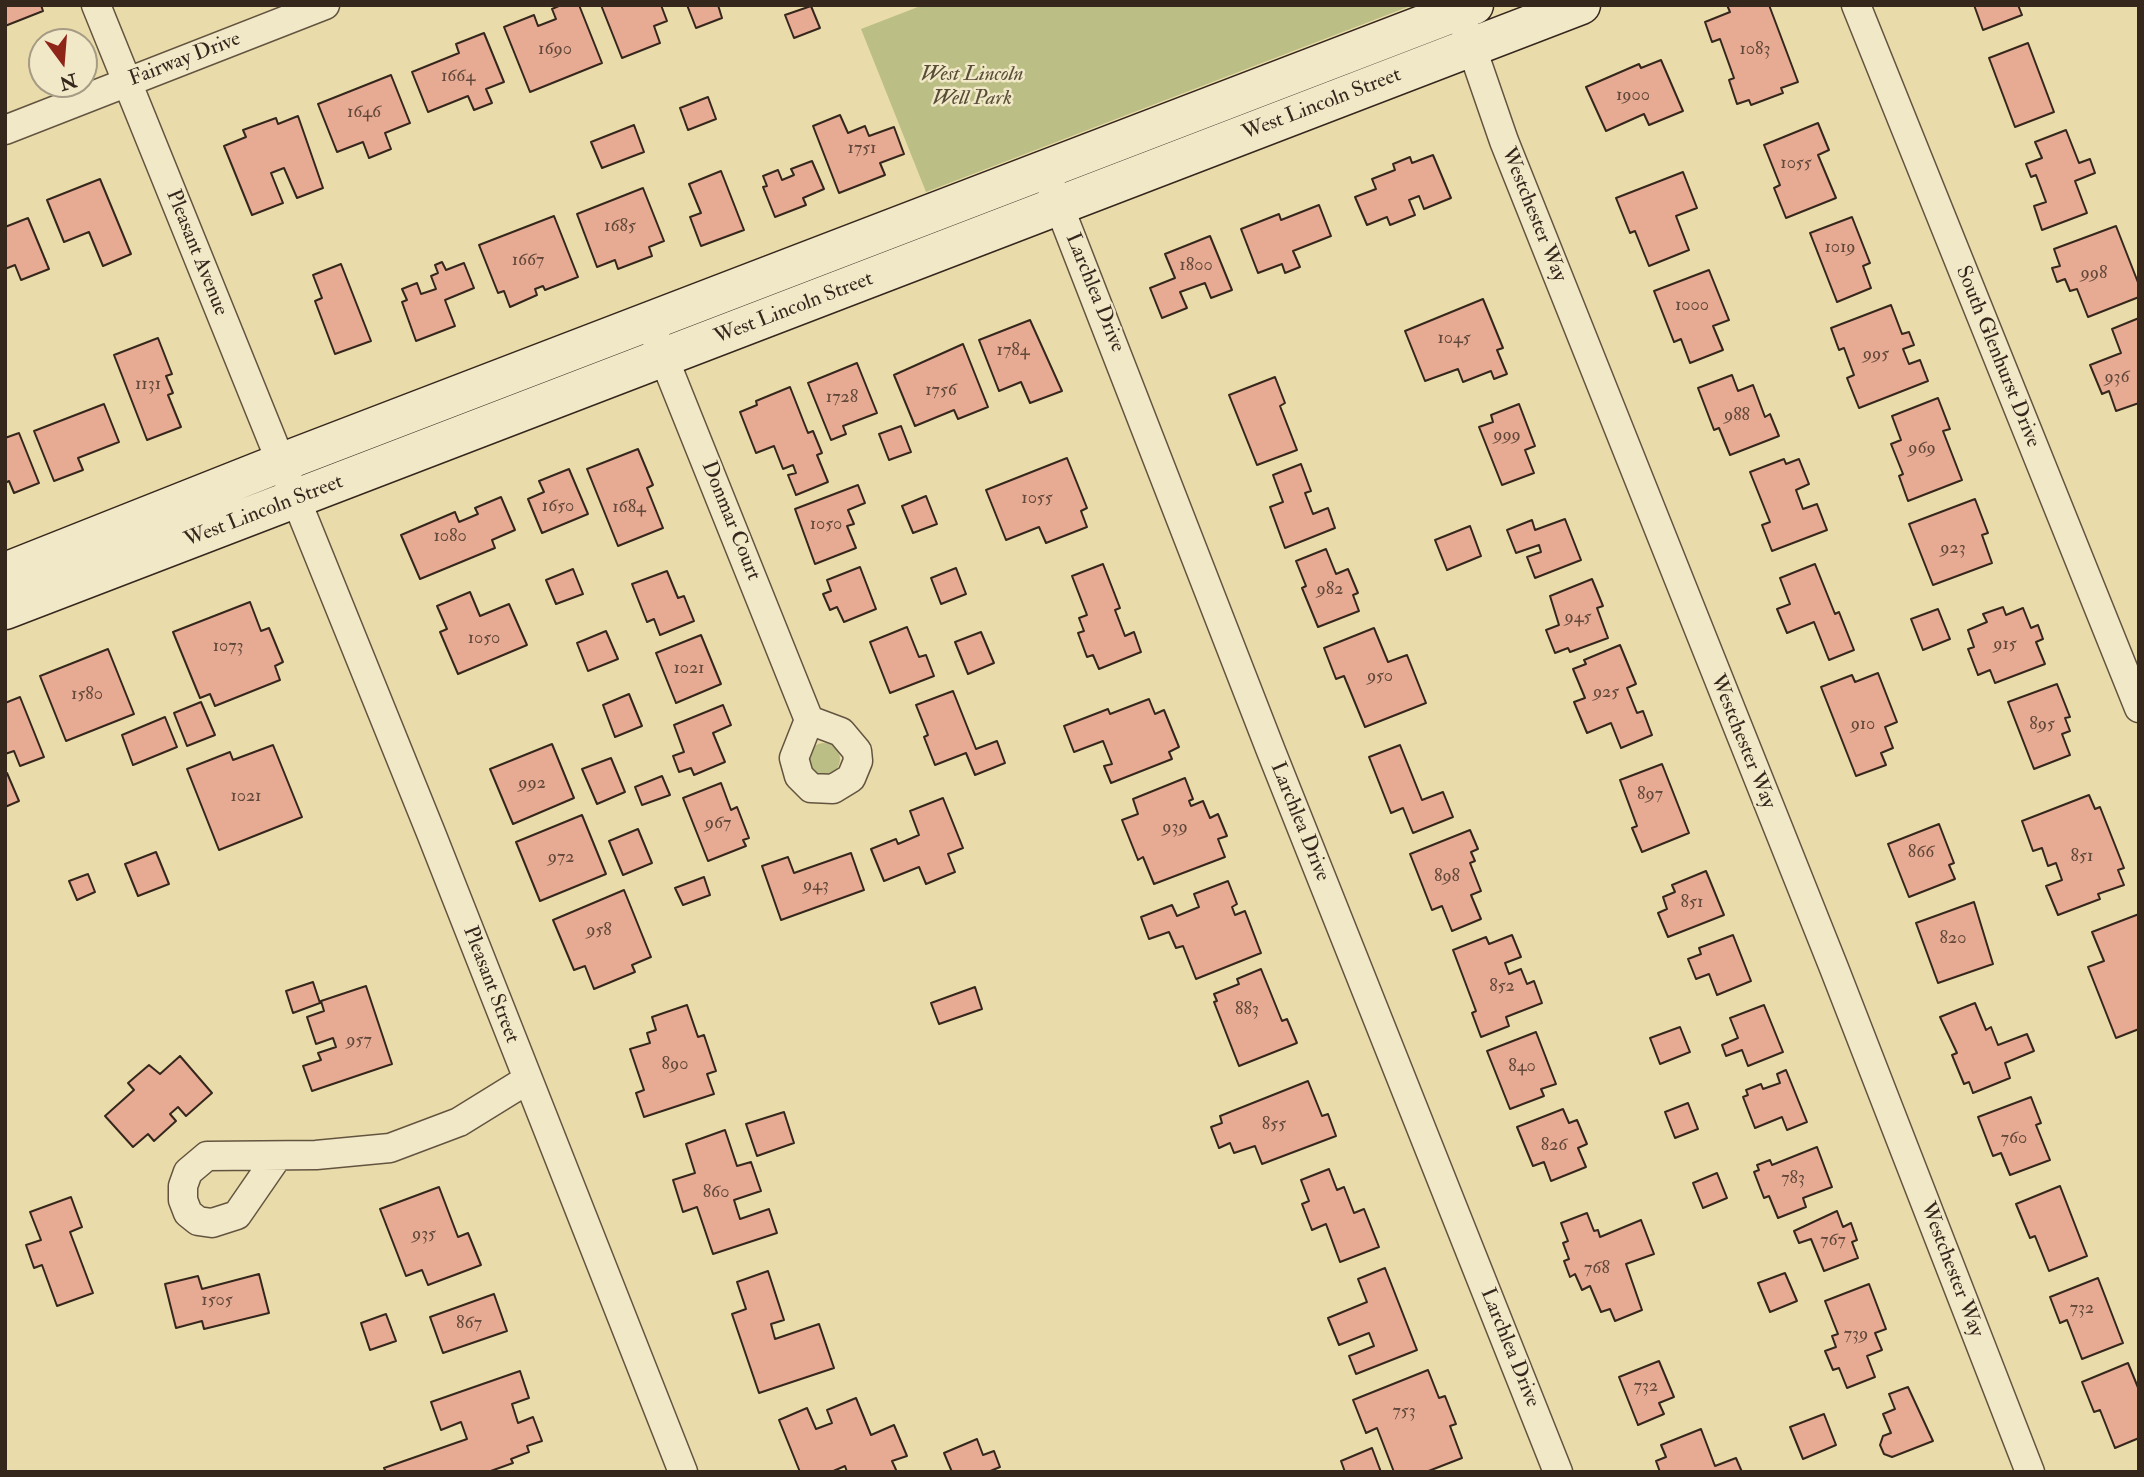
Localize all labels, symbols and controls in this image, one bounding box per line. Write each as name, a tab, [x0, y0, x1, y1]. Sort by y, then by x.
street label: Fairway Drive	[126, 27, 244, 93]
north arrow	[28, 28, 98, 98]
house number: 1690	[538, 39, 572, 61]
house number: 1083	[1740, 39, 1770, 61]
park label: West Lincoln Well Park	[921, 62, 1023, 112]
street label: West Lincoln Street	[1239, 63, 1405, 147]
house number: 1664	[441, 66, 475, 88]
text: N	[57, 67, 80, 95]
house number: 1900	[1616, 85, 1650, 107]
house number: 1646	[347, 102, 381, 124]
house number: 1751	[847, 138, 877, 160]
street label: Westchester Way	[1495, 144, 1571, 286]
house number: 1055	[1780, 153, 1812, 175]
street label: Pleasant Avenue	[159, 186, 233, 320]
house number: 1685	[604, 216, 636, 238]
street label: Larchlea Drive	[1059, 230, 1129, 356]
house number: 1019	[1824, 237, 1856, 259]
house number: 1667	[512, 250, 544, 272]
house number: 1800	[1179, 255, 1213, 277]
street label: South Glenhurst Drive	[1949, 263, 2045, 451]
house number: 998	[2081, 263, 2107, 285]
street label: West Lincoln Street	[711, 267, 877, 351]
house number: 1000	[1675, 295, 1709, 317]
house number: 1045	[1437, 328, 1471, 350]
house number: 1784	[997, 340, 1029, 362]
house number: 995	[1863, 344, 1889, 366]
house number: 936	[2104, 367, 2130, 389]
house number: 1131	[135, 374, 161, 396]
house number: 1756	[925, 380, 957, 402]
house number: 1728	[826, 387, 858, 409]
house number: 988	[1724, 405, 1750, 427]
house number: 999	[1493, 425, 1521, 447]
house number: 969	[1908, 438, 1936, 460]
street label: Donmar Court	[695, 458, 765, 584]
street label: West Lincoln Street	[181, 470, 347, 554]
house number: 1055	[1021, 488, 1053, 510]
house number: 1650	[542, 496, 574, 518]
house number: 1684	[612, 497, 646, 519]
house number: 1050	[810, 514, 842, 536]
house number: 1080	[433, 526, 467, 548]
house number: 923	[1940, 538, 1966, 560]
house number: 982	[1317, 579, 1343, 601]
house number: 945	[1565, 607, 1591, 629]
house number: 1050	[468, 628, 500, 650]
house number: 915	[1993, 634, 2017, 656]
house number: 1073	[213, 636, 243, 658]
house number: 1021	[673, 658, 705, 680]
house number: 950	[1367, 666, 1393, 688]
street label: Westchester Way	[1704, 671, 1780, 813]
house number: 925	[1593, 682, 1619, 704]
house number: 1580	[71, 684, 103, 706]
house number: 910	[1851, 714, 1875, 736]
house number: 895	[2029, 714, 2055, 736]
street label: Larchlea Drive	[1264, 759, 1334, 885]
house number: 992	[518, 773, 546, 795]
house number: 897	[1637, 784, 1663, 806]
house number: 1021	[230, 786, 262, 808]
house number: 967	[705, 813, 731, 835]
house number: 939	[1162, 817, 1188, 839]
house number: 866	[1908, 842, 1934, 864]
house number: 851	[2071, 846, 2093, 868]
house number: 972	[548, 847, 574, 869]
house number: 898	[1434, 866, 1460, 888]
house number: 943	[803, 875, 829, 897]
house number: 851	[1681, 892, 1703, 914]
house number: 958	[586, 920, 612, 942]
street label: Pleasant Street	[456, 923, 524, 1047]
house number: 820	[1940, 928, 1966, 950]
house number: 852	[1489, 976, 1515, 998]
house number: 883	[1235, 999, 1259, 1021]
house number: 957	[346, 1030, 372, 1052]
house number: 890	[662, 1054, 688, 1076]
house number: 840	[1508, 1056, 1536, 1078]
house number: 855	[1262, 1114, 1286, 1136]
house number: 760	[2001, 1128, 2027, 1150]
house number: 826	[1541, 1135, 1567, 1157]
house number: 783	[1781, 1168, 1805, 1190]
house number: 860	[703, 1182, 729, 1204]
street label: Westchester Way	[1914, 1199, 1988, 1341]
house number: 935	[412, 1224, 436, 1246]
house number: 767	[1820, 1230, 1846, 1252]
house number: 768	[1584, 1258, 1610, 1280]
street label: Larchlea Drive	[1474, 1285, 1544, 1411]
house number: 1505	[201, 1290, 233, 1312]
house number: 732	[2070, 1298, 2094, 1320]
house number: 867	[456, 1313, 482, 1335]
house number: 739	[1844, 1324, 1868, 1346]
house number: 732	[1634, 1376, 1658, 1398]
house number: 753	[1392, 1401, 1416, 1423]

